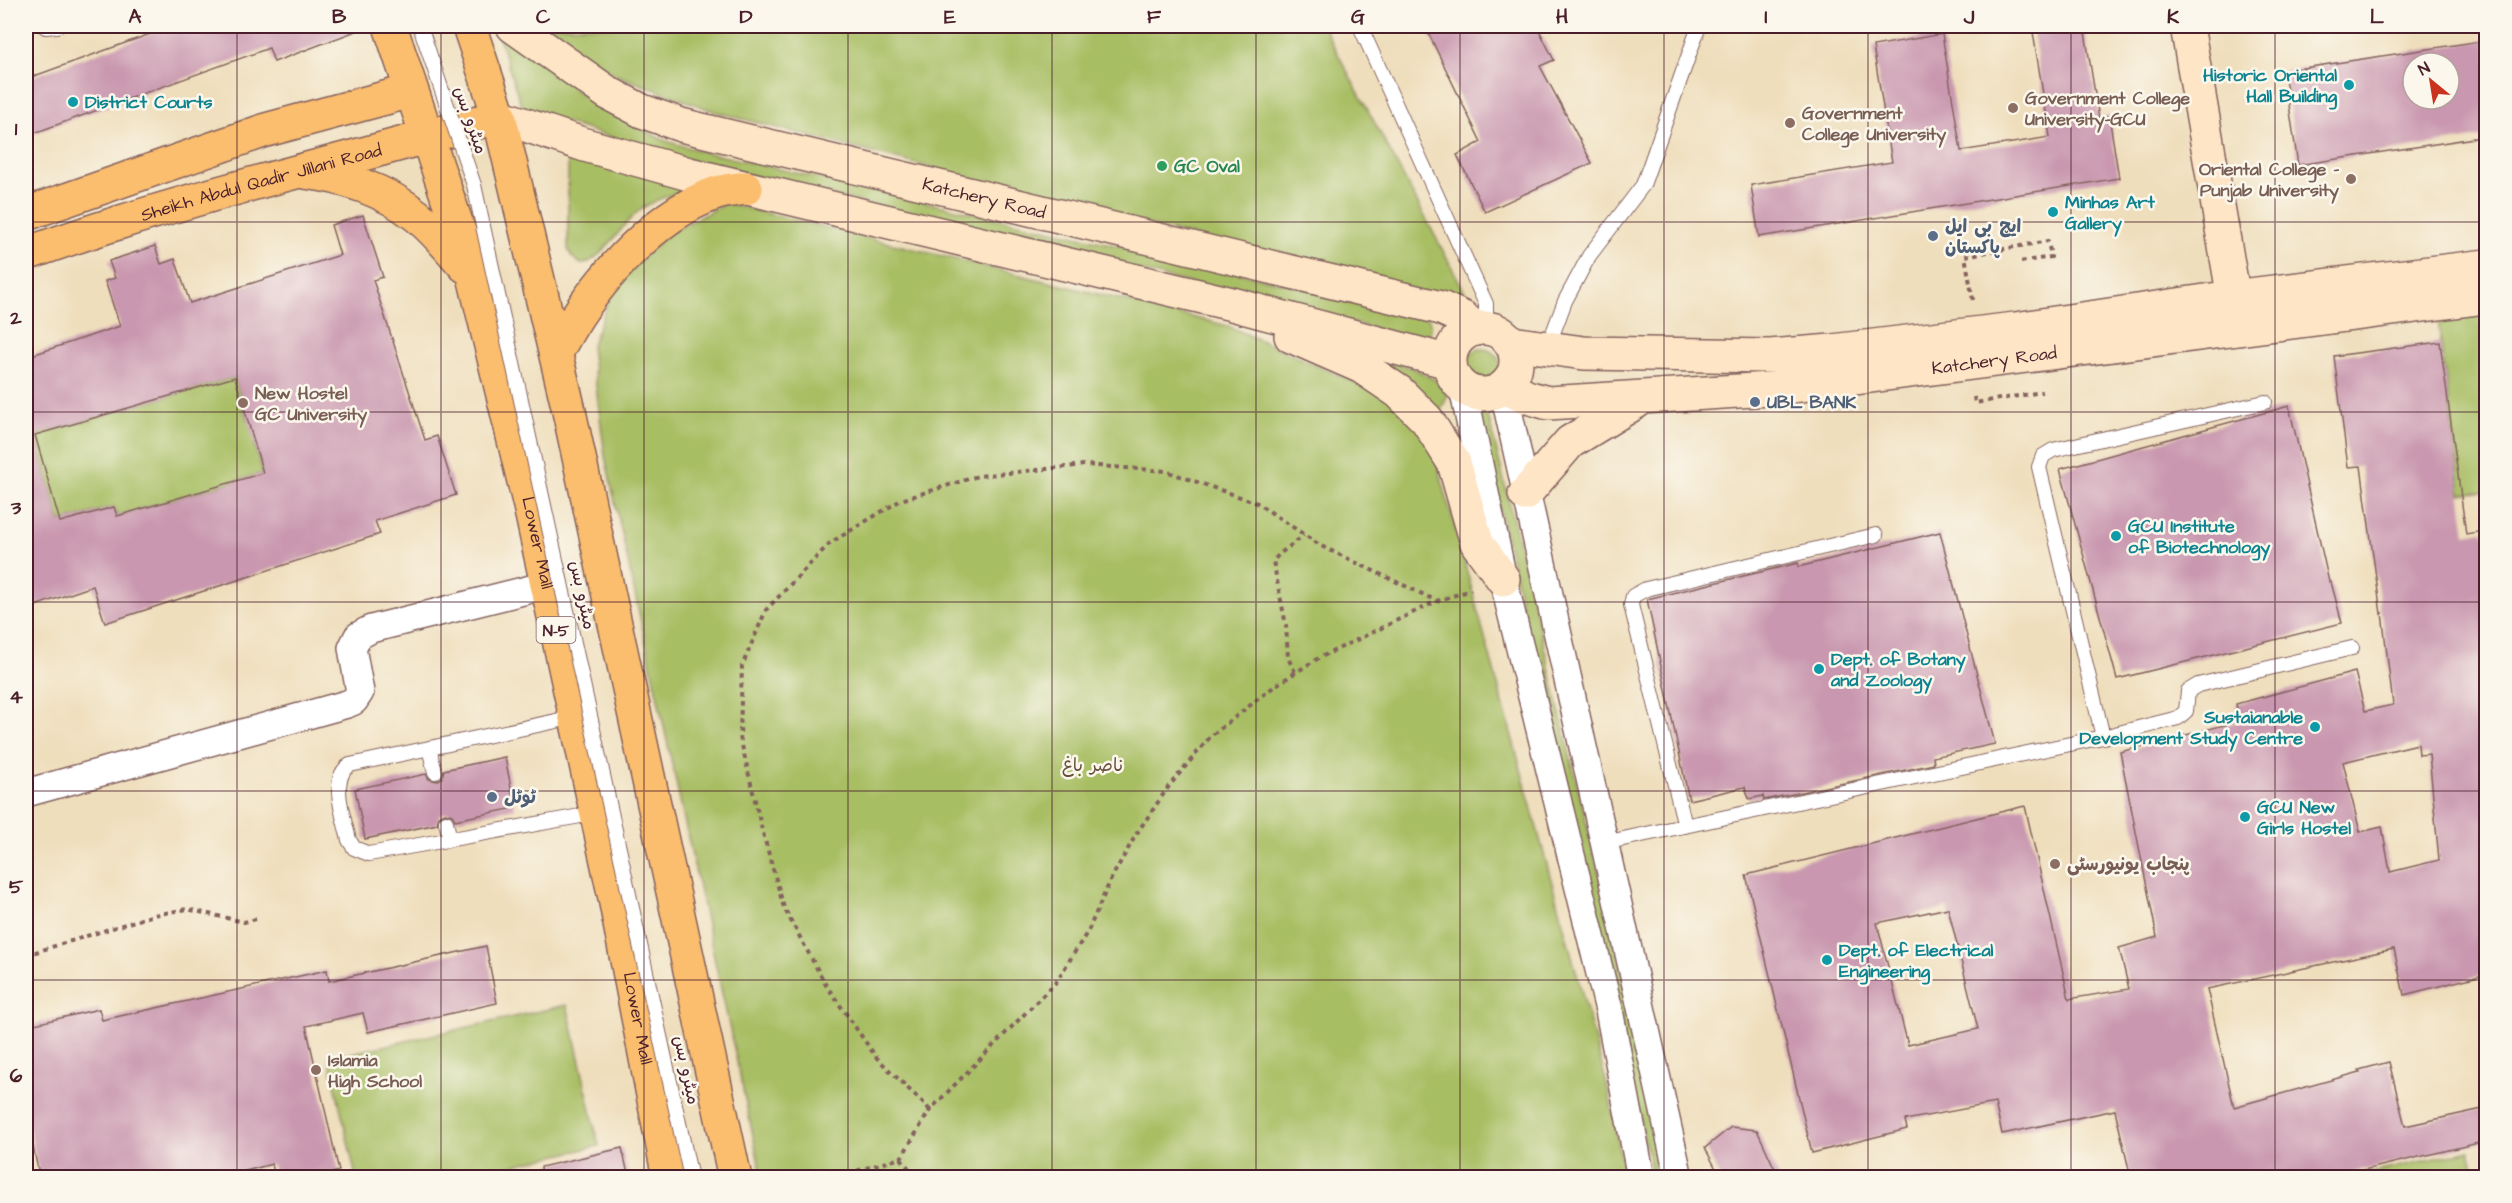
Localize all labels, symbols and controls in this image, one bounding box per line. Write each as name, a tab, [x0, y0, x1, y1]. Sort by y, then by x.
text: A	[129, 3, 142, 31]
text: B	[332, 3, 347, 31]
text: C	[536, 3, 551, 31]
text: D	[740, 3, 753, 31]
text: E	[944, 3, 956, 31]
text: F	[1147, 3, 1162, 31]
text: G	[1351, 3, 1365, 31]
text: H	[1556, 3, 1568, 31]
text: I	[1764, 3, 1768, 31]
text: J	[1963, 3, 1975, 31]
text: K	[2167, 3, 2180, 31]
text: L	[2370, 3, 2384, 31]
north arrow	[2401, 51, 2461, 111]
text: N	[2414, 57, 2434, 81]
place label: Historic Oriental Hall Building	[2203, 63, 2338, 110]
marker: Historic Oriental Hall Building	[2342, 78, 2356, 92]
street label: میٹرو بس	[447, 83, 494, 157]
place label: Government College University-GCU	[2025, 86, 2190, 133]
place label: District Courts	[85, 90, 213, 115]
marker: District Courts	[66, 95, 80, 109]
place label: Government College University	[1802, 101, 1946, 148]
marker: Government College University-GCU	[2006, 101, 2020, 115]
text: 1	[15, 115, 18, 143]
marker: Government College University	[1783, 116, 1797, 130]
street label: Sheikh Abdul Qadir Jillani Road	[138, 138, 385, 228]
place label: GC Oval	[1174, 154, 1240, 179]
place label: Oriental College - Punjab University	[2199, 157, 2339, 204]
marker: GC Oval	[1155, 159, 1169, 173]
street label: Katchery Road	[920, 172, 1048, 225]
marker: Oriental College - Punjab University	[2344, 172, 2358, 186]
place label: Minhas Art Gallery	[2065, 190, 2155, 237]
marker: Minhas Art Gallery	[2046, 205, 2060, 219]
place label: ایچ بی ایل پاکستان	[1945, 214, 2021, 260]
marker: ایچ بی ایل پاکستان	[1926, 229, 1940, 243]
text: 2	[9, 304, 22, 332]
street label: Katchery Road	[1930, 340, 2058, 381]
place label: New Hostel GC University	[255, 381, 367, 428]
place label: UBL BANK	[1767, 390, 1857, 415]
marker: UBL BANK	[1748, 395, 1762, 409]
marker: New Hostel GC University	[236, 396, 250, 410]
text: 3	[10, 494, 22, 522]
street label: Lower Mall	[515, 494, 560, 591]
place label: GCU Institute of Biotechnology	[2128, 514, 2270, 561]
marker: GCU Institute of Biotechnology	[2109, 529, 2123, 543]
street label: میٹرو بس	[563, 558, 602, 632]
road number: N-5	[536, 617, 576, 643]
place label: Dept. of Botany and Zoology	[1830, 647, 1966, 694]
marker: Dept. of Botany and Zoology	[1812, 662, 1826, 676]
text: 4	[9, 683, 23, 711]
place label: Sustaianable Development Study Centre	[2080, 705, 2303, 752]
marker: Sustaianable Development Study Centre	[2308, 720, 2322, 734]
park label: ناصر باغ	[1062, 753, 1124, 778]
place label: ٹوٹل	[504, 785, 537, 810]
marker: ٹوٹل	[485, 790, 499, 804]
place label: GCU New Girls Hostel	[2257, 795, 2351, 841]
marker: GCU New Girls Hostel	[2238, 810, 2252, 824]
place label: پنجاب یونیورسٹی	[2067, 852, 2190, 877]
marker: پنجاب یونیورسٹی	[2048, 857, 2062, 871]
text: 5	[9, 873, 24, 901]
place label: Dept. of Electrical Engineering	[1839, 938, 1994, 985]
marker: Dept. of Electrical Engineering	[1820, 953, 1834, 967]
street label: Lower Mall	[617, 970, 659, 1067]
street label: میٹرو بس	[667, 1033, 706, 1107]
place label: Islamia High School	[328, 1048, 422, 1095]
text: 6	[10, 1062, 23, 1090]
marker: Islamia High School	[309, 1063, 323, 1077]

